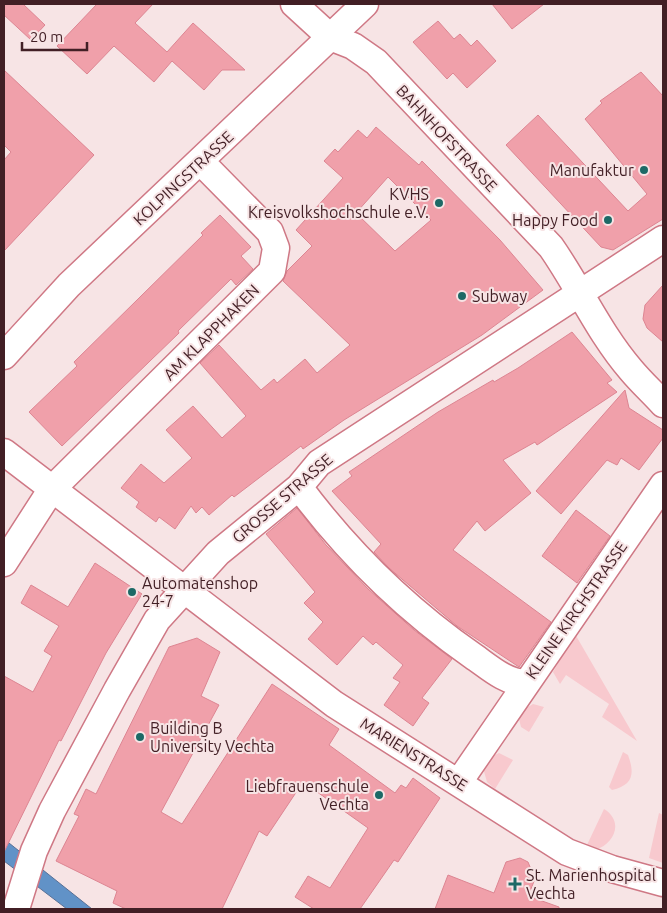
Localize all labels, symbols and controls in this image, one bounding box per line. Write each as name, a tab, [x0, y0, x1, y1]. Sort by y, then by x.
scale bar	[22, 20, 88, 52]
text: 20 m	[30, 28, 63, 45]
street label: BAHNHOFSTRASSE	[393, 81, 501, 195]
street label: KOLPINGSTRASSE	[129, 127, 237, 229]
place label: Manufaktur	[550, 161, 634, 179]
marker: Manufaktur	[638, 164, 650, 176]
place label: KVHS Kreisvolkshochschule e.V.	[248, 185, 429, 221]
marker: KVHS Kreisvolkshochschule e.V.	[433, 197, 445, 209]
place label: Happy Food	[512, 211, 598, 229]
marker: Happy Food	[602, 214, 614, 226]
street label: AM KLAPPHAKEN	[160, 281, 262, 383]
place label: Subway	[472, 287, 527, 305]
marker: Subway	[456, 290, 468, 302]
street label: GROSSE STRASSE	[228, 450, 336, 546]
street label: KLEINE KIRCHSTRASSE	[522, 538, 630, 682]
place label: Automatenshop 24-7	[142, 574, 258, 610]
marker: Automatenshop 24-7	[126, 586, 138, 598]
street label: MARIENSTRASSE	[357, 714, 471, 794]
place label: Building B University Vechta	[150, 719, 275, 755]
marker: Building B University Vechta	[134, 731, 146, 743]
place label: Liebfrauenschule Vechta	[246, 777, 369, 813]
marker: Liebfrauenschule Vechta	[373, 789, 385, 801]
place label: St. Marienhospital Vechta	[526, 866, 656, 902]
marker: St. Marienhospital Vechta	[508, 877, 522, 891]

